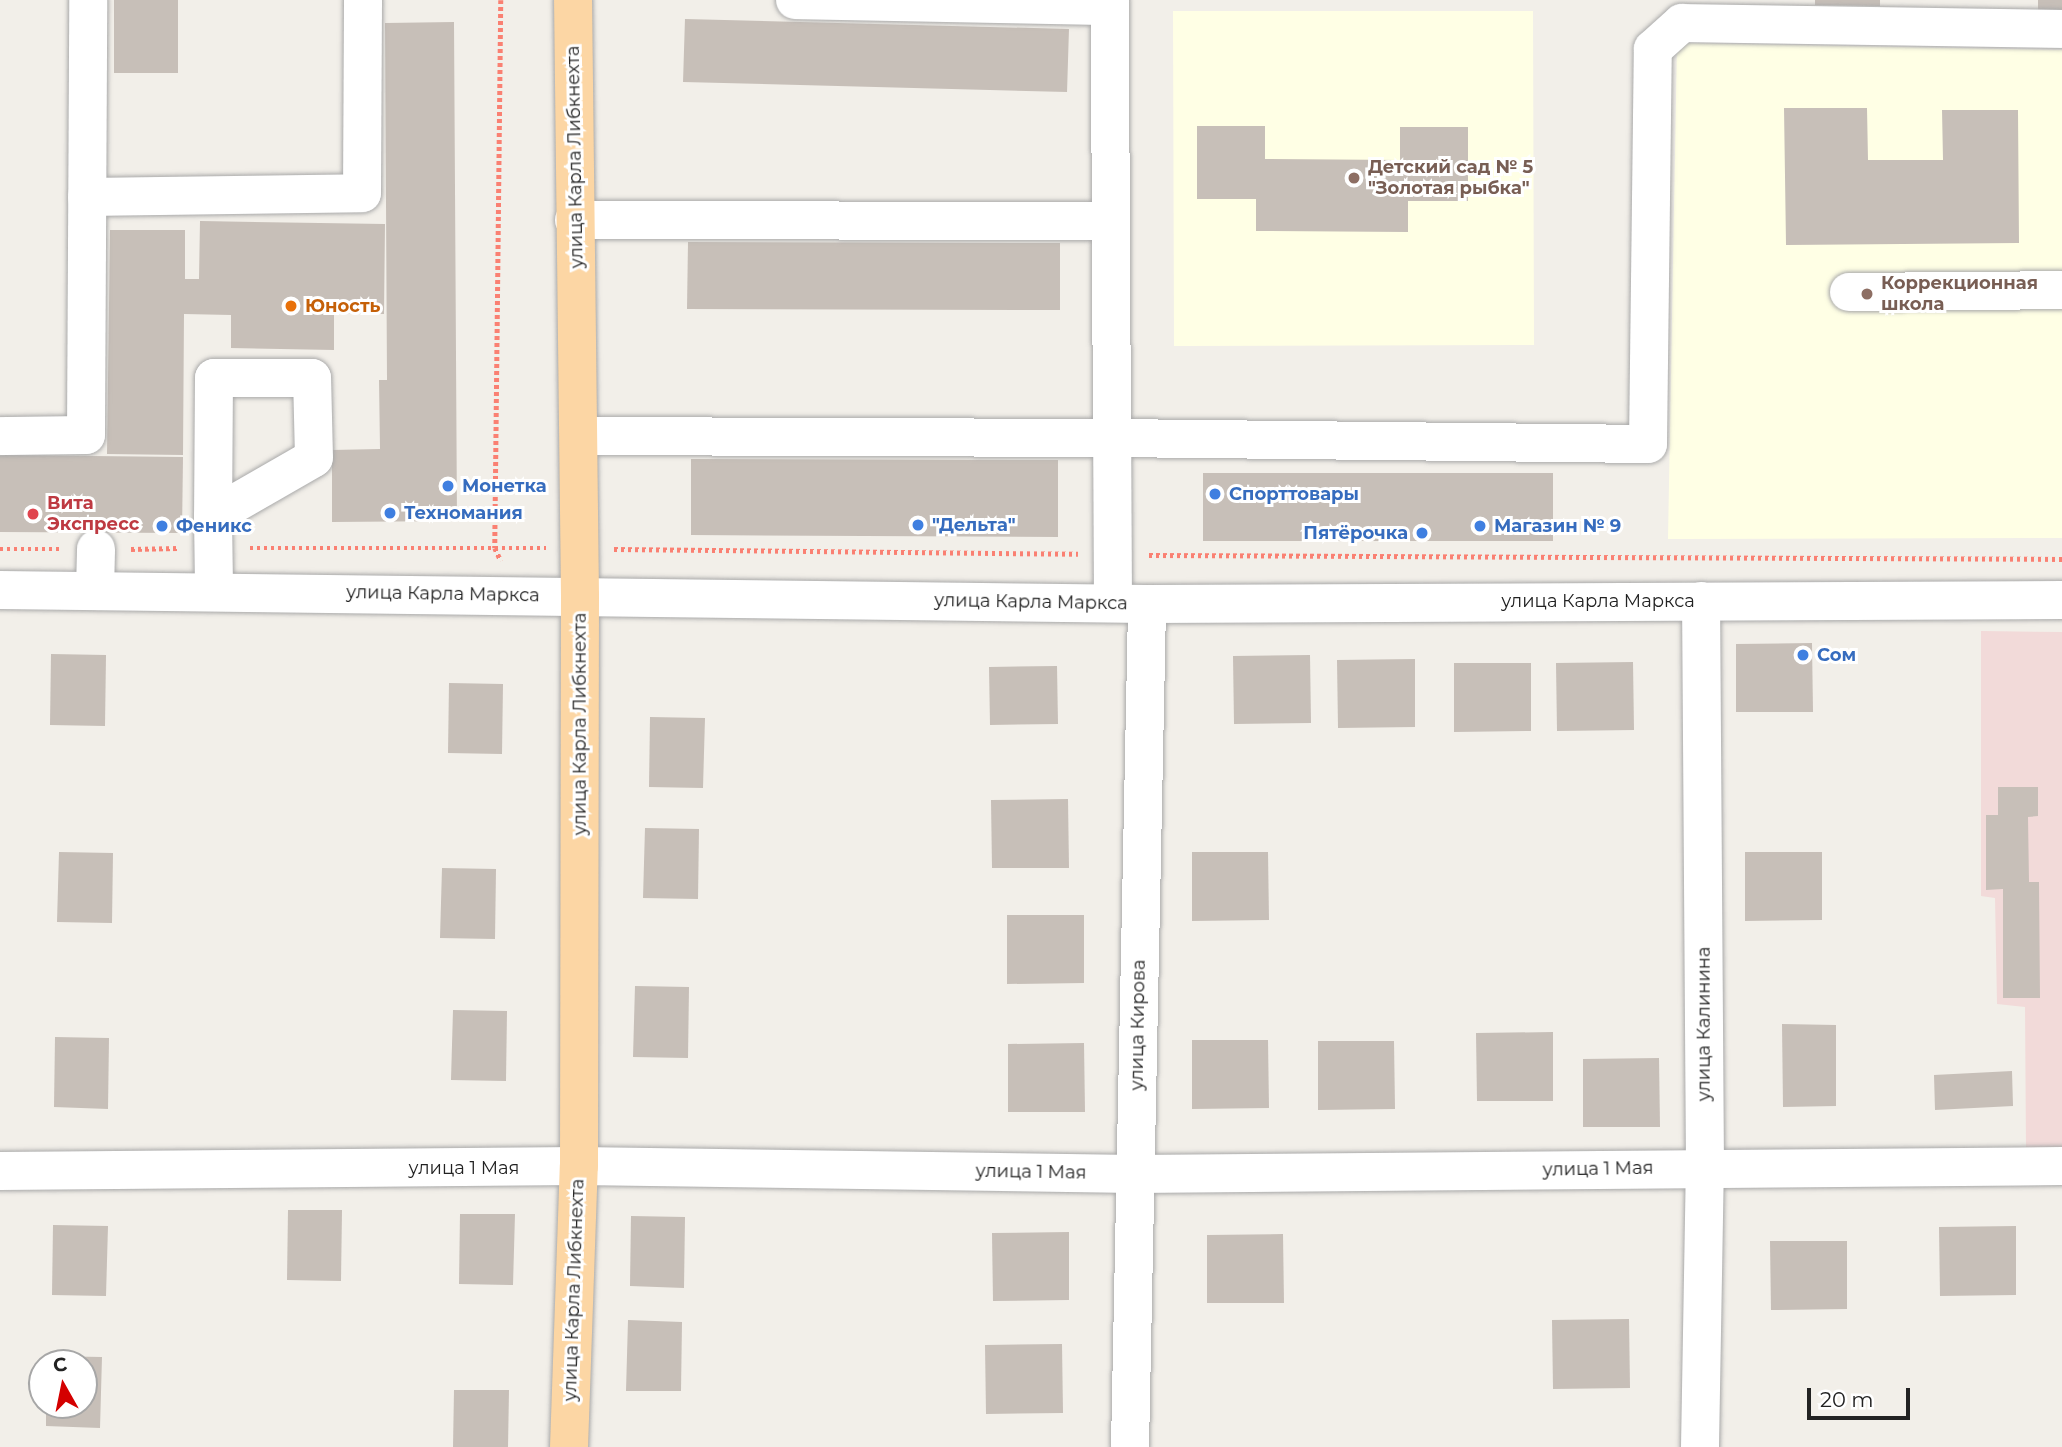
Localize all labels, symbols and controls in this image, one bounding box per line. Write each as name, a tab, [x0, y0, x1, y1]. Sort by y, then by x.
street label: улица Карла Либкнехта	[562, 45, 588, 269]
place label: Детский сад № 5 "Золотая рыбка"	[1368, 157, 1533, 200]
marker: Детский сад № 5 "Золотая рыбка"	[1346, 170, 1362, 186]
place label: Коррекционная школа	[1881, 273, 2038, 316]
marker: Коррекционная школа	[1859, 286, 1875, 302]
place label: Юность	[305, 295, 380, 317]
marker: Юность	[283, 298, 299, 314]
place label: Монетка	[462, 475, 547, 497]
marker: Монетка	[440, 478, 456, 494]
place label: Спорттовары	[1229, 483, 1359, 505]
marker: Спорттовары	[1207, 486, 1223, 502]
place label: Вита Экспресс	[47, 493, 139, 536]
place label: Техномания	[404, 502, 523, 524]
marker: Техномания	[382, 505, 398, 521]
marker: Вита Экспресс	[25, 506, 41, 522]
place label: "Дельта"	[932, 514, 1016, 536]
place label: Феникс	[176, 515, 252, 537]
place label: Магазин № 9	[1494, 515, 1621, 537]
marker: "Дельта"	[910, 517, 926, 533]
marker: Феникс	[154, 518, 170, 534]
marker: Магазин № 9	[1472, 518, 1488, 534]
place label: Пятёрочка	[1303, 522, 1408, 544]
marker: Пятёрочка	[1414, 525, 1430, 541]
street label: улица Карла Маркса	[346, 582, 540, 606]
street label: улица Карла Маркса	[934, 590, 1128, 614]
street label: улица Карла Маркса	[1501, 590, 1695, 612]
street label: улица Карла Либкнехта	[569, 613, 591, 835]
place label: Сом	[1817, 644, 1856, 666]
marker: Сом	[1795, 647, 1811, 663]
street label: улица Калинина	[1693, 947, 1715, 1101]
street label: улица Кирова	[1126, 959, 1150, 1091]
street label: улица 1 Мая	[409, 1157, 519, 1179]
street label: улица 1 Мая	[1542, 1157, 1654, 1181]
street label: улица 1 Мая	[975, 1160, 1087, 1184]
street label: улица Карла Либкнехта	[559, 1178, 589, 1402]
north arrow	[28, 1349, 98, 1419]
text: С	[51, 1352, 69, 1377]
scale bar	[1810, 1374, 1913, 1418]
text: 20 m	[1820, 1387, 1874, 1412]

